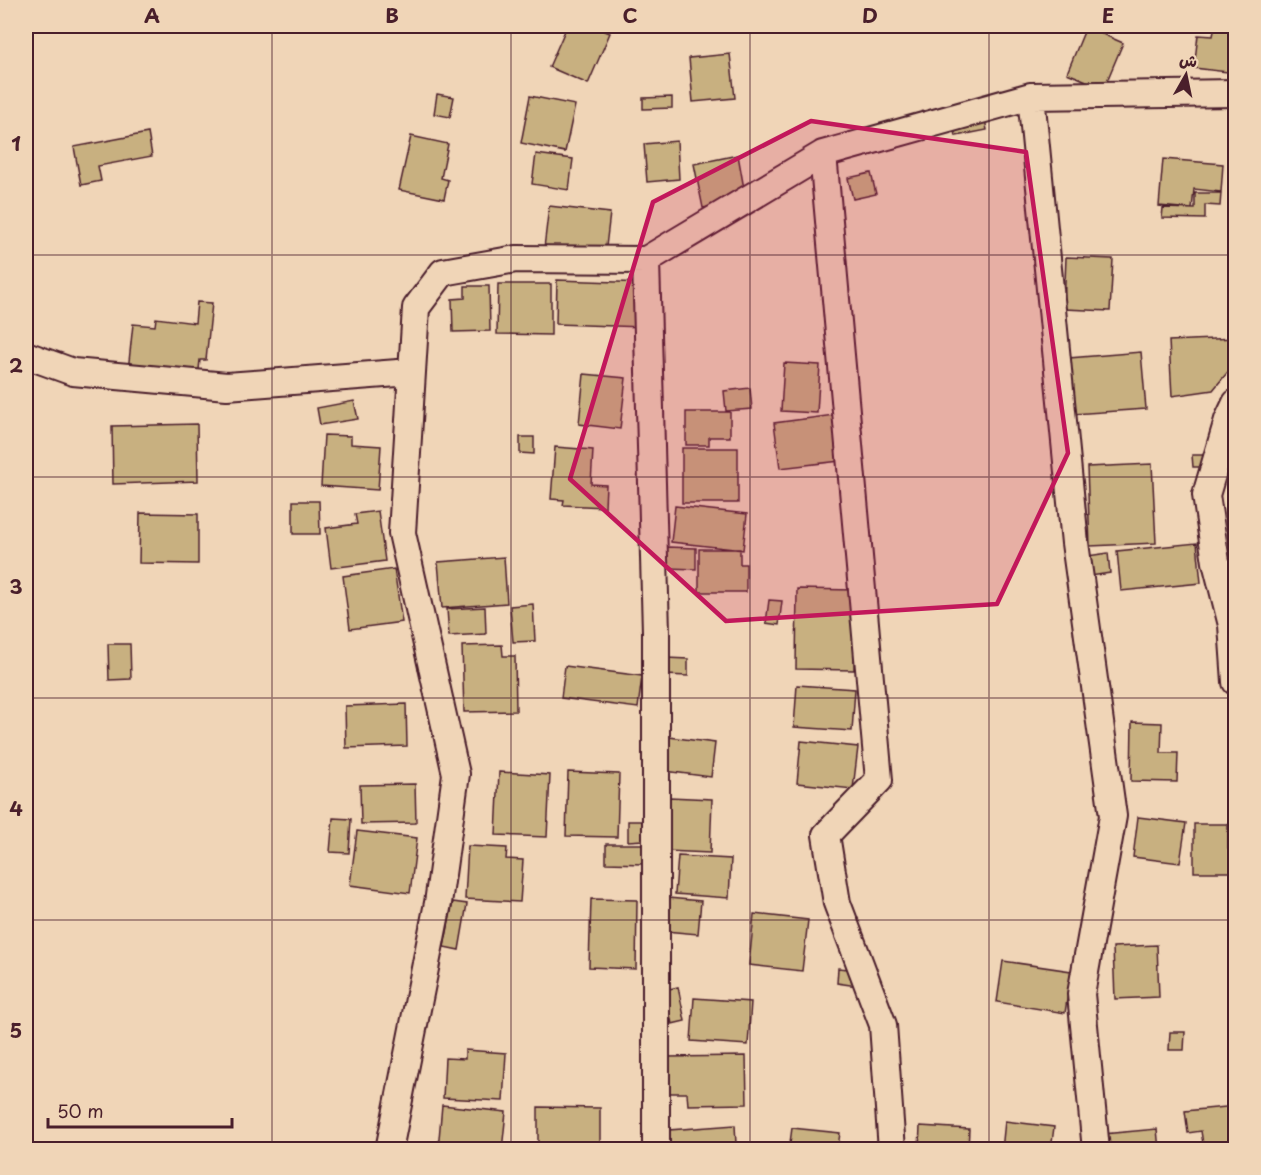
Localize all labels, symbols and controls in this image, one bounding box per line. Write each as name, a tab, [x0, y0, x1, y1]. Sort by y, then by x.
text: A	[144, 0, 160, 30]
text: B	[385, 0, 399, 30]
text: C	[622, 0, 638, 30]
text: D	[862, 0, 878, 30]
text: E	[1102, 0, 1114, 30]
north arrow	[1156, 45, 1216, 105]
text: ش	[1178, 46, 1199, 72]
text: 1	[11, 128, 21, 158]
text: 2	[9, 350, 23, 380]
text: 3	[9, 571, 23, 601]
text: 4	[9, 793, 23, 823]
text: 5	[10, 1015, 22, 1045]
scale bar	[48, 1091, 232, 1129]
text: 50 m	[57, 1097, 104, 1124]

